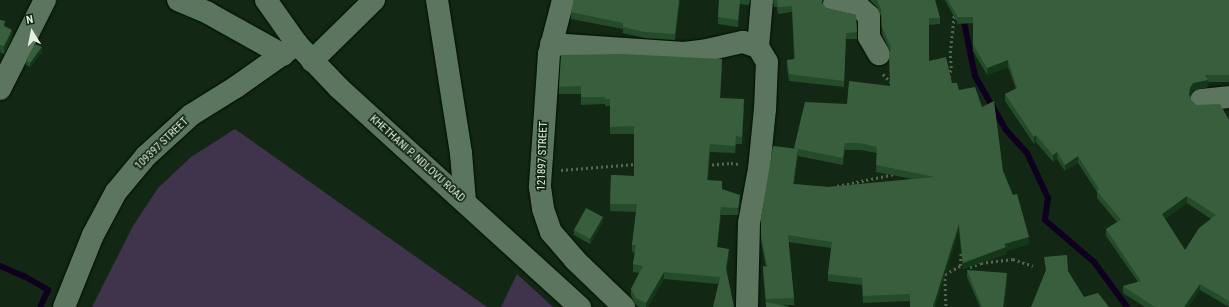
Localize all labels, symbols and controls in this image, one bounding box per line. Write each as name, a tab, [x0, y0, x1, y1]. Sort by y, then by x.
north arrow	[12, 12, 52, 52]
text: N	[25, 13, 34, 27]
street label: KHETHANI P. NDLOVU ROAD	[367, 113, 467, 205]
street label: 109397 STREET	[133, 115, 191, 173]
street label: 121897 STREET	[535, 121, 551, 191]

